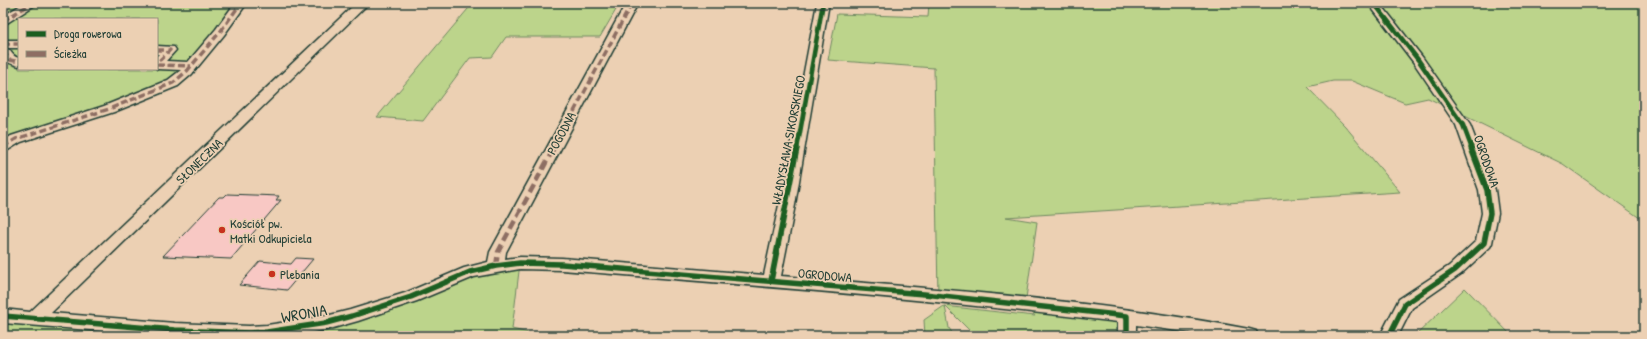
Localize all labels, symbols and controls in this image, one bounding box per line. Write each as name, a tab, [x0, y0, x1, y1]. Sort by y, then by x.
legend	[18, 18, 158, 70]
text: Droga rowerowa	[54, 25, 122, 42]
text: Ścieżka	[54, 45, 87, 62]
street label: WŁADYSŁAWA SIKORSKIEGO	[767, 74, 809, 206]
street label: POGODNA	[542, 108, 580, 158]
street label: OGRODOWA	[1470, 132, 1505, 190]
street label: SŁONECZNA	[172, 134, 227, 188]
place label: Kościół pw. Matki Odkupiciela	[230, 214, 312, 247]
marker: Kościół pw. Matki Odkupiciela	[217, 225, 227, 235]
street label: OGRODOWA	[797, 264, 854, 286]
place label: Plebania	[280, 265, 319, 283]
marker: Plebania	[267, 269, 277, 279]
street label: WRONIA	[279, 298, 329, 328]

